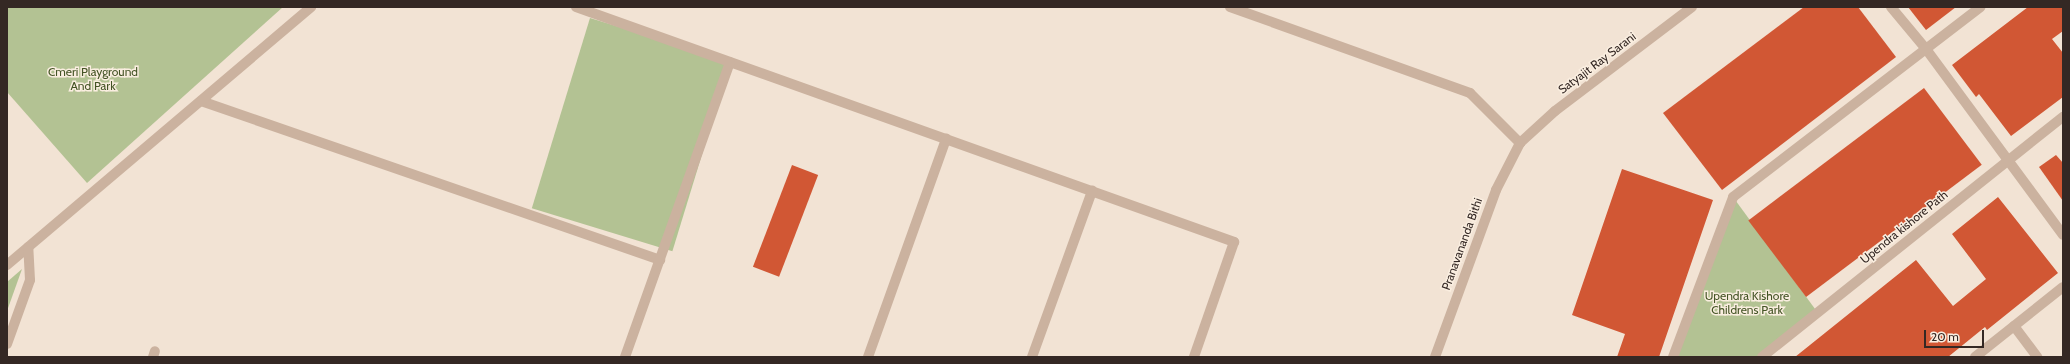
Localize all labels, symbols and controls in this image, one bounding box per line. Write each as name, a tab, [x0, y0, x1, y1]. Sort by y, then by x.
street label: Satyajit Ray Sarani	[1555, 29, 1639, 97]
park label: Cmeri Playground And Park	[48, 65, 138, 93]
street label: Upendra kishore Path	[1857, 187, 1951, 267]
street label: Pranavananda Bithi	[1439, 196, 1485, 292]
park label: Upendra Kishore Childrens Park	[1705, 289, 1789, 317]
scale bar	[1926, 322, 1986, 348]
text: 20 m	[1931, 329, 1959, 344]

